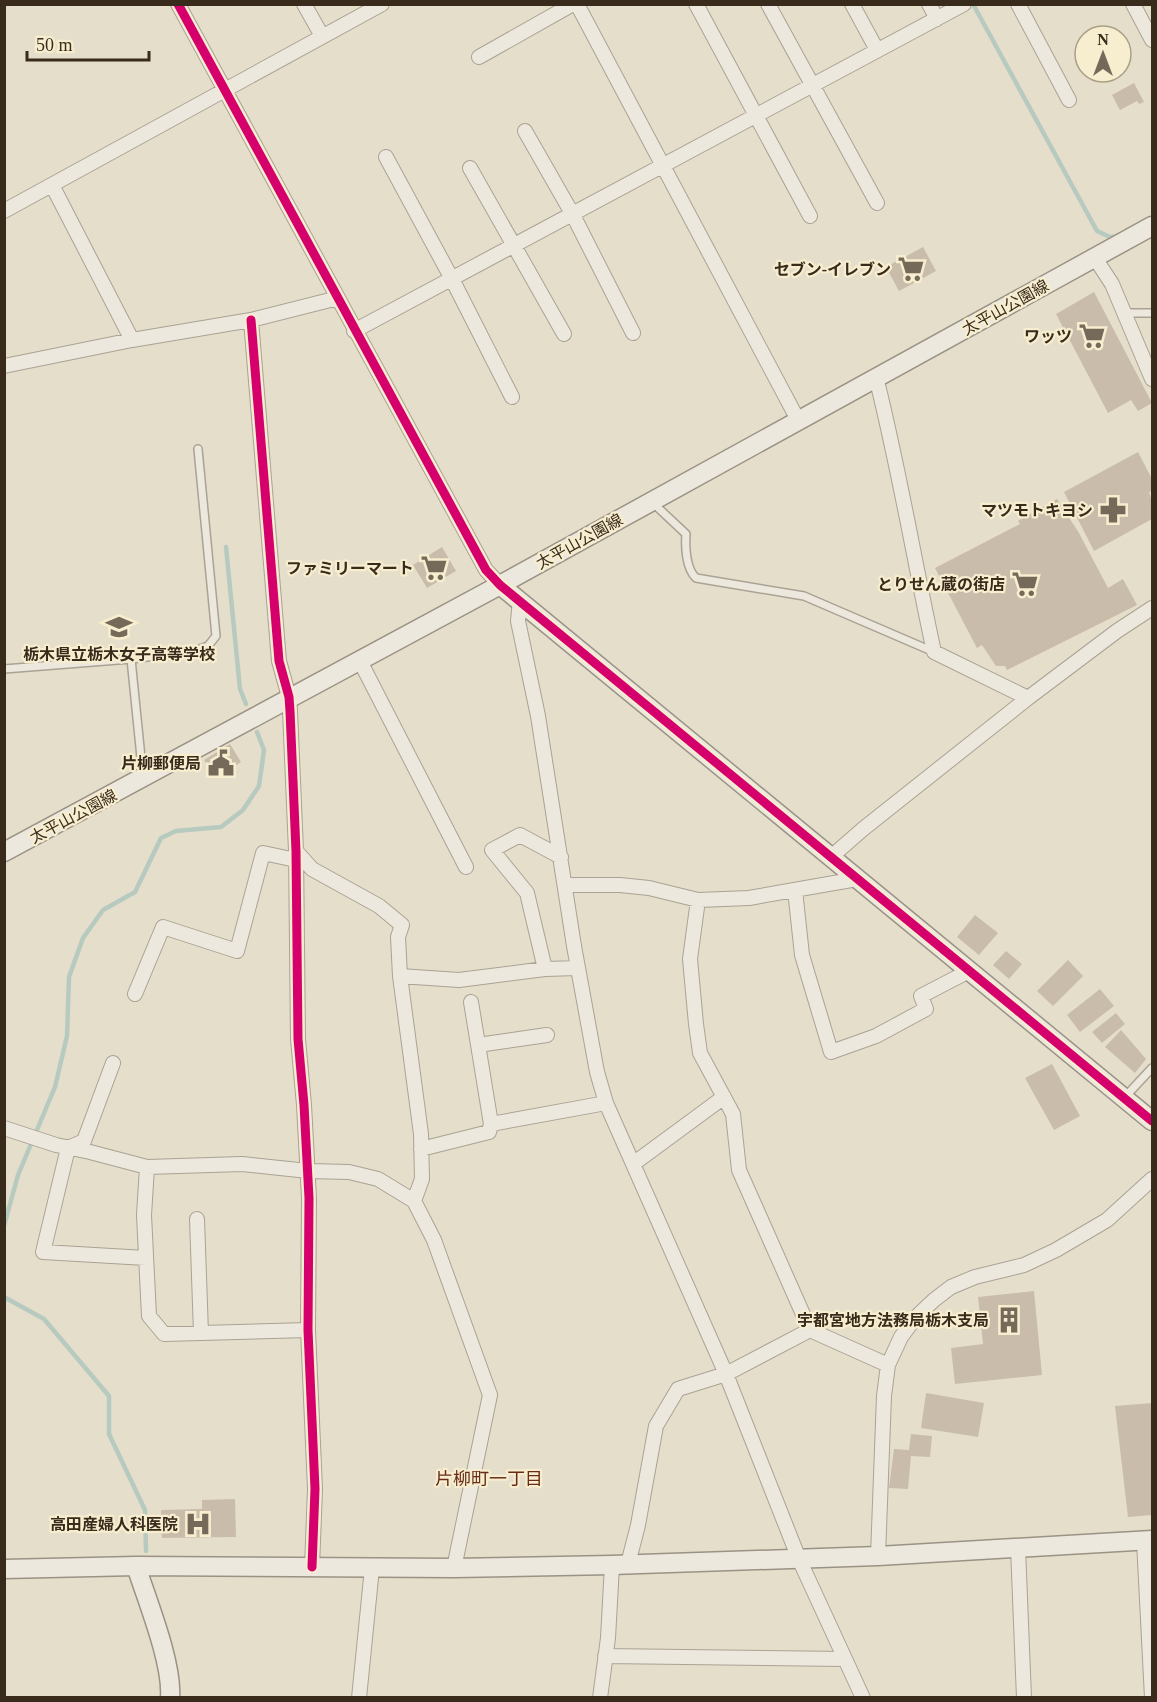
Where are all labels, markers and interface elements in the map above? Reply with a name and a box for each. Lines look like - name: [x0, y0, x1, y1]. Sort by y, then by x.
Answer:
- scale bar: [27, 24, 148, 62]
- north arrow: [1073, 24, 1133, 84]
- text: N: [1097, 31, 1109, 48]
- text: 50 m: [36, 35, 73, 55]
- supermarket icon: セブン-イレブン: [896, 254, 926, 284]
- place label: セブン-イレブン: [774, 261, 891, 278]
- street label: 太平山公園線: [959, 277, 1051, 338]
- supermarket icon: ワッツ: [1077, 321, 1107, 351]
- place label: ワッツ: [1024, 328, 1072, 345]
- pharmacy icon: マツモトキヨシ: [1098, 495, 1128, 525]
- place label: マツモトキヨシ: [981, 502, 1093, 519]
- street label: 太平山公園線: [533, 511, 625, 572]
- supermarket icon: ファミリーマート: [419, 553, 449, 583]
- place label: ファミリーマート: [286, 560, 414, 577]
- supermarket icon: とりせん蔵の街店: [1010, 569, 1040, 599]
- place label: とりせん蔵の街店: [877, 576, 1005, 593]
- school or university icon: 栃木県立栃木女子高等学校: [104, 612, 134, 642]
- place label: 栃木県立栃木女子高等学校: [23, 646, 215, 663]
- public building icon: 片柳郵便局: [206, 748, 236, 778]
- place label: 片柳郵便局: [121, 755, 201, 772]
- street label: 太平山公園線: [27, 786, 120, 846]
- building icon: 宇都宮地方法務局栃木支局: [994, 1305, 1024, 1335]
- place label: 宇都宮地方法務局栃木支局: [797, 1312, 989, 1329]
- district label: 片柳町一丁目: [435, 1469, 543, 1489]
- hospital icon: 高田産婦人科医院: [183, 1509, 213, 1539]
- place label: 高田産婦人科医院: [50, 1516, 178, 1533]

